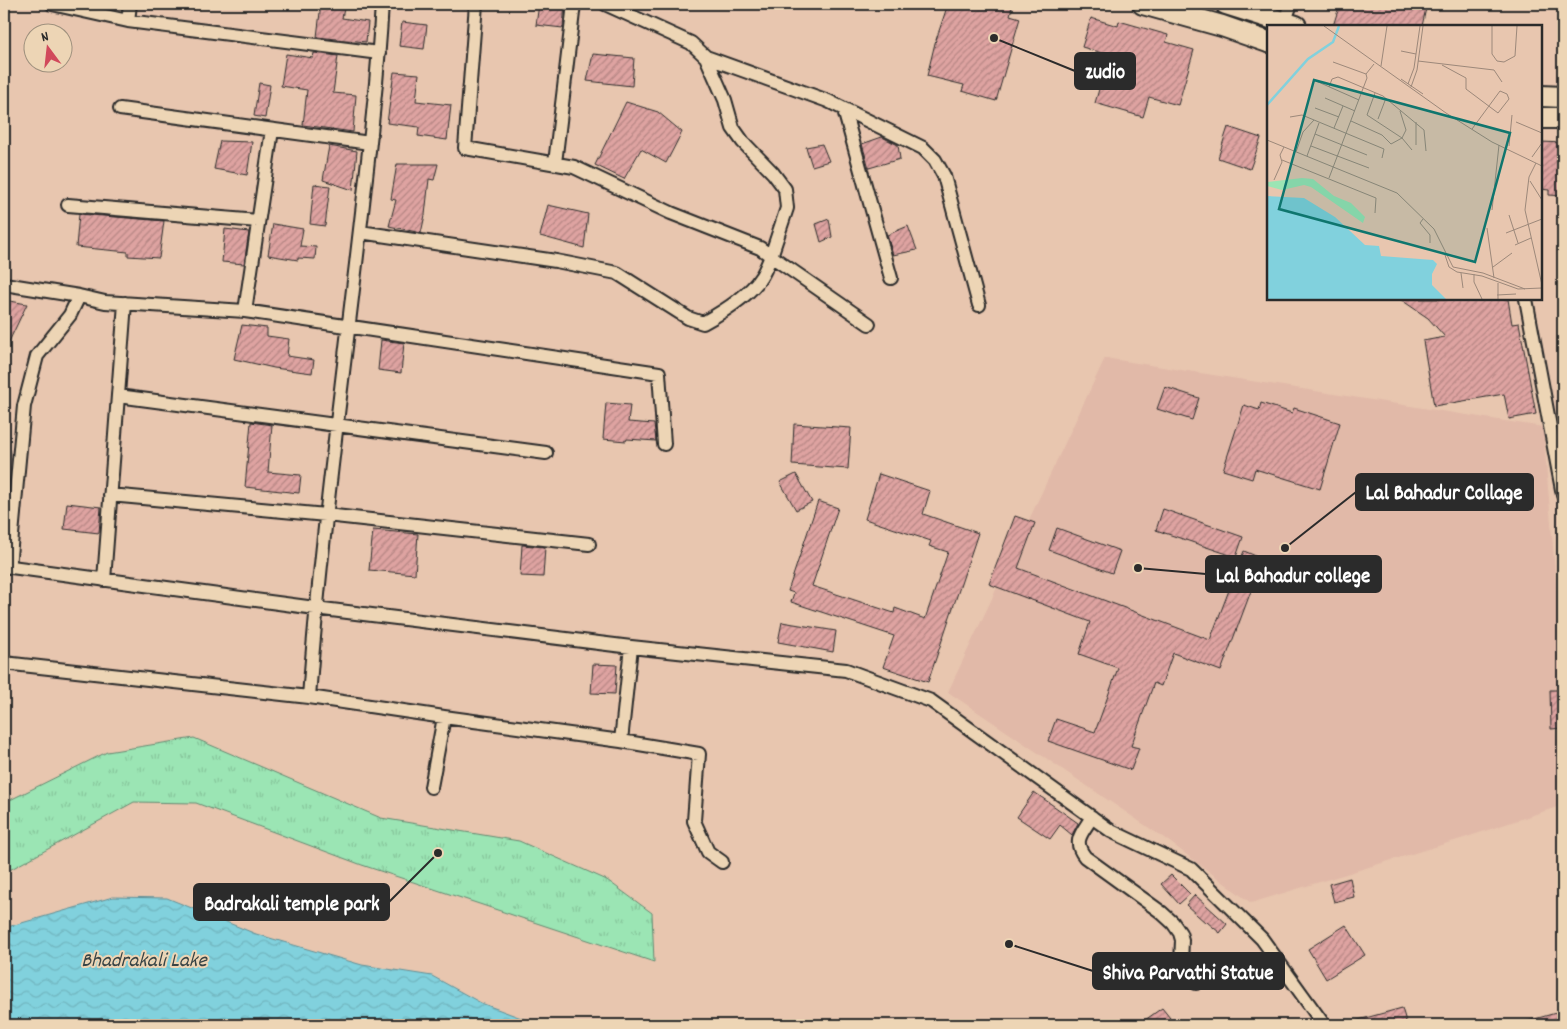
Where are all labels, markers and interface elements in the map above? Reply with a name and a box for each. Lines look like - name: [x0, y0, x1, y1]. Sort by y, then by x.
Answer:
- north arrow: [22, 22, 72, 72]
- inset map: [1267, 25, 1542, 300]
- text: N: [39, 27, 51, 48]
- callout: zudio: [1075, 53, 1135, 89]
- text: zudio: [1085, 59, 1125, 89]
- callout: Lal Bahadur Collage: [1356, 474, 1533, 510]
- text: Lal Bahadur Collage: [1365, 480, 1523, 510]
- callout: Lal Bahadur college: [1206, 556, 1381, 592]
- text: Lal Bahadur college: [1216, 563, 1370, 593]
- callout: Badrakali temple park: [194, 884, 389, 920]
- text: Badrakali temple park: [204, 891, 380, 921]
- water label: Bhadrakali Lake: [81, 947, 208, 977]
- callout: Shiva Parvathi Statue: [1093, 953, 1284, 989]
- text: Shiva Parvathi Statue: [1103, 960, 1273, 990]

